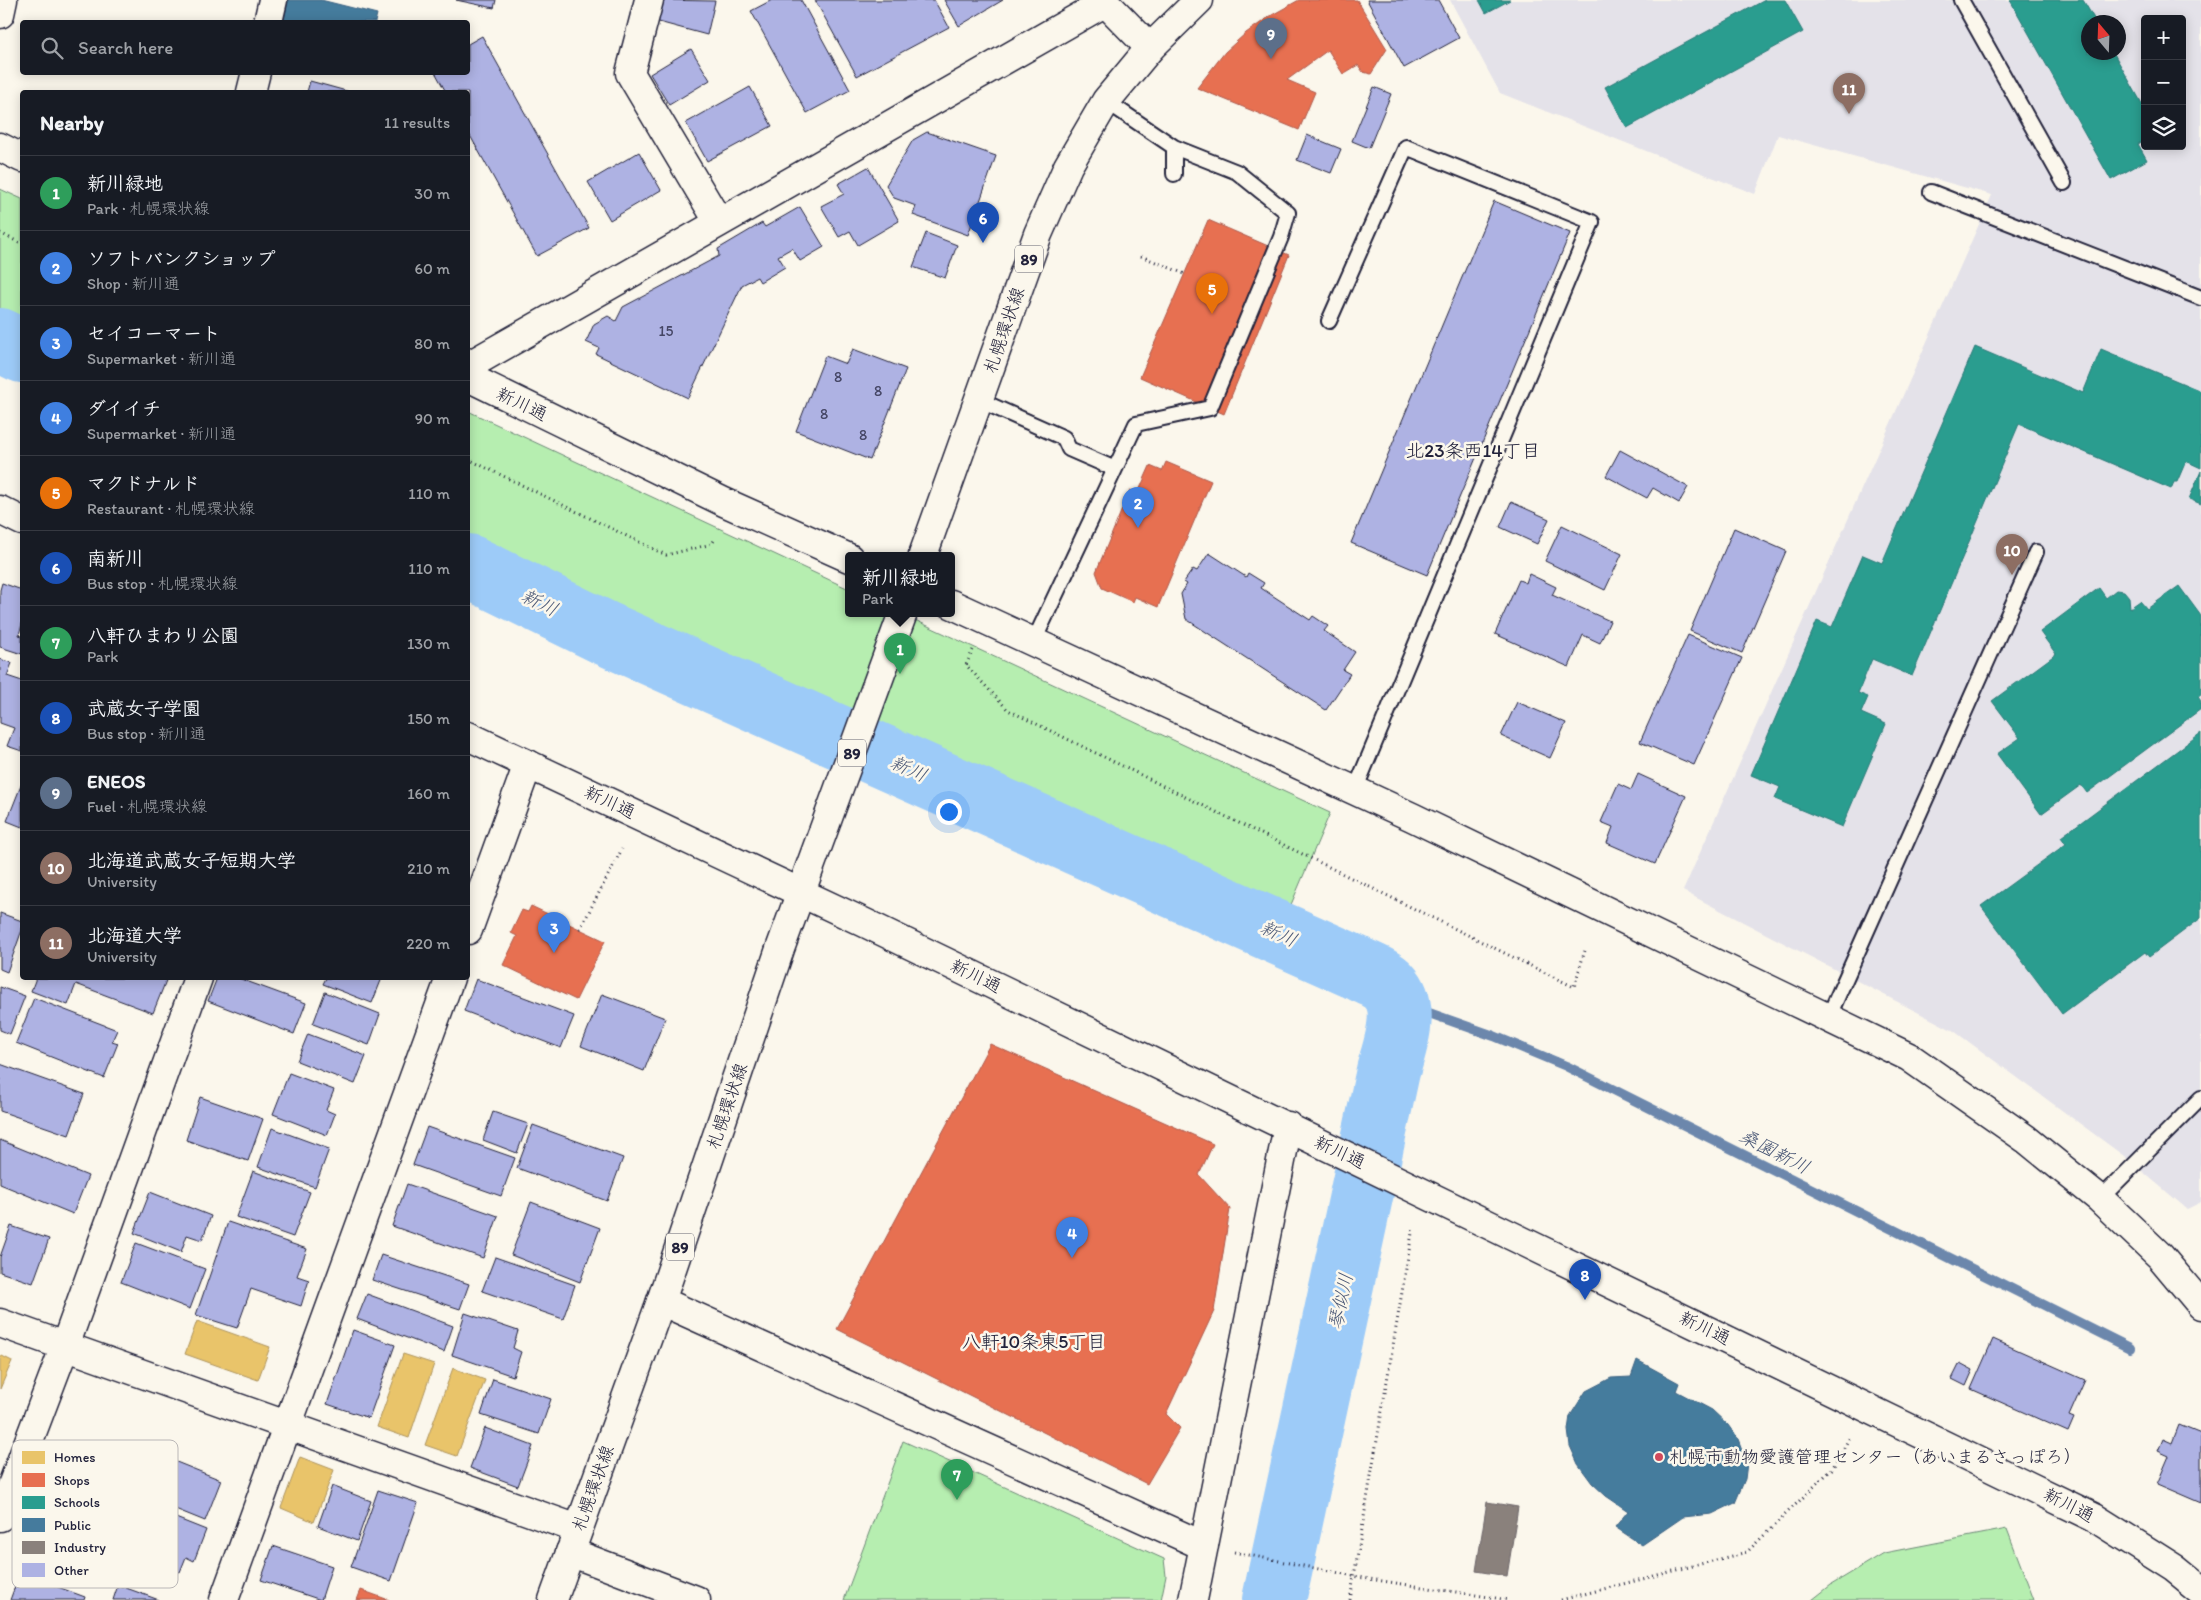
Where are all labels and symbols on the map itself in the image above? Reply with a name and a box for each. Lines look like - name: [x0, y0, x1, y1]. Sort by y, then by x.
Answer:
- north arrow: [2081, 15, 2126, 60]
- pin: 9: [1255, 18, 1287, 59]
- pin: 11: [1833, 73, 1865, 114]
- pin: 6: [967, 202, 999, 243]
- road number: 89: [1015, 245, 1043, 272]
- pin: 5: [1196, 273, 1228, 314]
- street label: 札幌環状線: [979, 284, 1029, 376]
- house number: 15: [659, 322, 674, 340]
- house number: 8: [834, 368, 842, 386]
- street label: 新川通: [493, 382, 551, 426]
- house number: 8: [874, 382, 882, 400]
- house number: 8: [820, 405, 828, 423]
- house number: 8: [859, 426, 867, 444]
- district label: 北23条西14丁目: [1405, 439, 1541, 462]
- pin: 2: [1122, 487, 1154, 528]
- pin: 10: [1996, 534, 2028, 575]
- water label: 新川: [518, 584, 562, 621]
- pin: 1: [884, 633, 916, 674]
- road number: 89: [838, 740, 866, 766]
- water label: 新川: [887, 750, 931, 787]
- street label: 新川通: [581, 781, 639, 823]
- your location: [936, 799, 962, 825]
- pin: 3: [538, 912, 570, 953]
- water label: 新川: [1257, 915, 1301, 952]
- street label: 新川通: [947, 954, 1005, 998]
- street label: 札幌環状線: [702, 1060, 752, 1152]
- water label: 桑園新川: [1736, 1124, 1814, 1179]
- street label: 新川通: [1311, 1131, 1369, 1173]
- pin: 4: [1056, 1217, 1088, 1258]
- road number: 89: [666, 1234, 694, 1260]
- pin: 8: [1569, 1259, 1601, 1300]
- water label: 琴似川: [1323, 1271, 1358, 1331]
- street label: 新川通: [1676, 1306, 1734, 1350]
- district label: 八軒10条東5丁目: [962, 1330, 1106, 1353]
- legend: [12, 1440, 178, 1588]
- street label: 札幌環状線: [567, 1442, 619, 1534]
- place label: 札幌市動物愛護管理センター（あいまるさっぽろ）: [1669, 1446, 2082, 1468]
- text: Homes: [54, 1449, 96, 1466]
- marker: 札幌市動物愛護管理センター（あいまるさっぽろ）: [1653, 1451, 1665, 1463]
- pin: 7: [941, 1459, 973, 1500]
- text: Shops: [54, 1472, 90, 1489]
- street label: 新川通: [2040, 1483, 2098, 1527]
- text: Schools: [54, 1494, 100, 1511]
- text: Public: [54, 1517, 92, 1534]
- text: Industry: [54, 1539, 106, 1556]
- text: Other: [54, 1562, 89, 1579]

